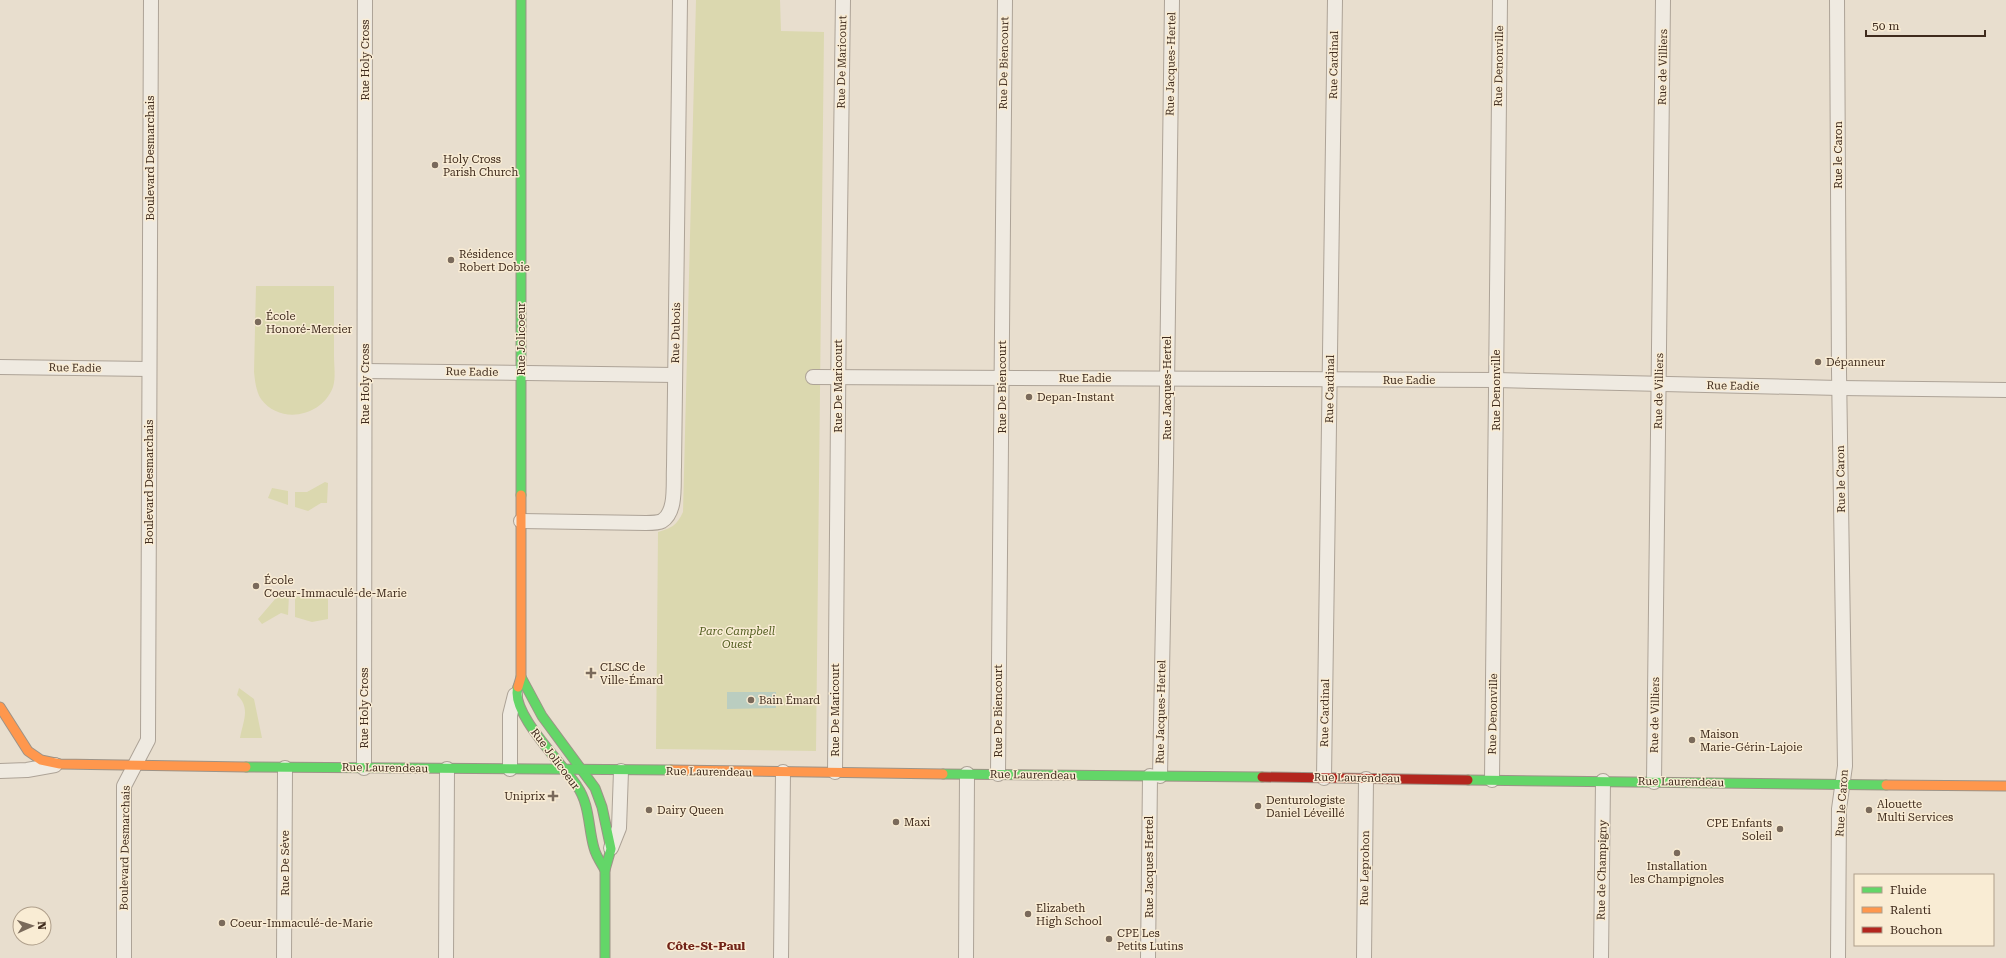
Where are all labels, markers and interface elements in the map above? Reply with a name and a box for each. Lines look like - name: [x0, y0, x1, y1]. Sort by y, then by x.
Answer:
- street label: Rue Jacques-Hertel: [1164, 11, 1178, 116]
- scale bar: [1866, 12, 1985, 38]
- street label: Rue De Maricourt: [835, 15, 849, 109]
- street label: Rue De Biencourt: [997, 16, 1011, 110]
- street label: Rue Holy Cross: [359, 19, 372, 101]
- text: 50 m: [1872, 19, 1899, 33]
- street label: Rue Denonville: [1492, 25, 1506, 107]
- street label: Rue de Villiers: [1656, 29, 1670, 105]
- street label: Rue Cardinal: [1327, 30, 1341, 99]
- street label: Boulevard Desmarchais: [144, 96, 157, 220]
- street label: Rue le Caron: [1832, 121, 1845, 189]
- place label: Holy Cross Parish Church: [443, 153, 518, 179]
- marker: Holy Cross Parish Church: [430, 160, 440, 170]
- place label: Résidence Robert Dobie: [459, 248, 530, 274]
- marker: Résidence Robert Dobie: [446, 255, 456, 265]
- street label: Rue Jolicoeur: [515, 302, 528, 376]
- street label: Rue Dubois: [669, 302, 683, 364]
- place label: École Honoré-Mercier: [266, 309, 352, 336]
- marker: École Honoré-Mercier: [253, 317, 263, 327]
- street label: Rue Jacques-Hertel: [1161, 335, 1174, 440]
- street label: Rue De Maricourt: [832, 339, 845, 433]
- street label: Rue De Biencourt: [996, 340, 1009, 434]
- street label: Rue Holy Cross: [359, 343, 372, 425]
- street label: Rue Denonville: [1490, 349, 1503, 431]
- street label: Rue de Villiers: [1652, 353, 1666, 429]
- street label: Rue Cardinal: [1323, 354, 1337, 423]
- place label: Dépanneur: [1826, 356, 1886, 369]
- marker: Dépanneur: [1813, 357, 1823, 367]
- street label: Rue Eadie: [49, 361, 101, 375]
- street label: Rue Eadie: [446, 365, 498, 379]
- street label: Rue Eadie: [1059, 372, 1111, 385]
- street label: Rue Eadie: [1383, 374, 1435, 387]
- street label: Rue Eadie: [1707, 379, 1759, 393]
- place label: Depan-Instant: [1037, 391, 1114, 404]
- marker: Depan-Instant: [1024, 392, 1034, 402]
- street label: Boulevard Desmarchais: [143, 420, 156, 544]
- street label: Rue le Caron: [1834, 445, 1848, 513]
- place label: École Coeur-Immaculé-de-Marie: [264, 573, 407, 600]
- marker: École Coeur-Immaculé-de-Marie: [251, 581, 261, 591]
- park label: Parc Campbell Ouest: [698, 625, 775, 651]
- street label: Rue Jacques-Hertel: [1154, 659, 1168, 764]
- place label: CLSC de Ville-Émard: [600, 661, 663, 687]
- street label: Rue De Maricourt: [829, 663, 842, 757]
- street label: Rue De Biencourt: [992, 664, 1005, 758]
- street label: Rue Holy Cross: [358, 667, 371, 749]
- marker: CLSC de Ville-Émard: [585, 667, 597, 679]
- street label: Rue Denonville: [1486, 673, 1500, 755]
- street label: Rue de Villiers: [1648, 677, 1662, 753]
- street label: Rue Cardinal: [1318, 678, 1332, 747]
- place label: Bain Émard: [759, 693, 820, 707]
- marker: Bain Émard: [746, 695, 756, 705]
- street label: Rue Jolicoeur: [528, 726, 582, 793]
- place label: Maison Marie-Gérin-Lajoie: [1700, 728, 1803, 754]
- marker: Maison Marie-Gérin-Lajoie: [1687, 735, 1697, 745]
- street label: Rue Laurendeau: [342, 761, 428, 775]
- street label: Rue Laurendeau: [666, 765, 752, 779]
- street label: Rue Laurendeau: [990, 768, 1076, 782]
- street label: Rue le Caron: [1833, 769, 1851, 837]
- street label: Rue Laurendeau: [1314, 771, 1400, 785]
- street label: Rue Laurendeau: [1638, 775, 1724, 789]
- street label: Boulevard Desmarchais: [117, 785, 133, 911]
- place label: Uniprix: [504, 790, 546, 803]
- marker: Uniprix: [548, 791, 558, 801]
- place label: Denturologiste Daniel Léveillé: [1266, 794, 1345, 820]
- place label: Alouette Multi Services: [1877, 798, 1953, 824]
- marker: Denturologiste Daniel Léveillé: [1253, 801, 1263, 811]
- place label: Dairy Queen: [657, 804, 724, 817]
- marker: Dairy Queen: [644, 805, 654, 815]
- marker: Alouette Multi Services: [1864, 805, 1874, 815]
- street label: Rue Jacques Hertel: [1143, 815, 1156, 918]
- place label: Maxi: [904, 816, 931, 829]
- marker: Maxi: [891, 817, 901, 827]
- place label: CPE Enfants Soleil: [1707, 817, 1773, 843]
- street label: Rue de Champigny: [1595, 819, 1609, 920]
- marker: CPE Enfants Soleil: [1775, 824, 1785, 834]
- street label: Rue De Sève: [279, 830, 292, 896]
- street label: Rue Leprohon: [1358, 830, 1372, 906]
- marker: Installation les Champignoles: [1672, 848, 1682, 858]
- place label: Installation les Champignoles: [1630, 860, 1724, 886]
- legend: [1854, 874, 1994, 946]
- text: Fluide: [1890, 883, 1927, 897]
- place label: Elizabeth High School: [1036, 902, 1103, 928]
- text: Ralenti: [1890, 903, 1931, 917]
- north arrow: [12, 906, 52, 946]
- marker: Elizabeth High School: [1023, 909, 1033, 919]
- place label: Coeur-Immaculé-de-Marie: [230, 917, 373, 930]
- marker: Coeur-Immaculé-de-Marie: [217, 918, 227, 928]
- text: N: [35, 921, 48, 931]
- text: Bouchon: [1890, 923, 1943, 937]
- place label: CPE Les Petits Lutins: [1117, 927, 1183, 953]
- marker: CPE Les Petits Lutins: [1104, 934, 1114, 944]
- district label: Côte-St-Paul: [667, 939, 745, 953]

